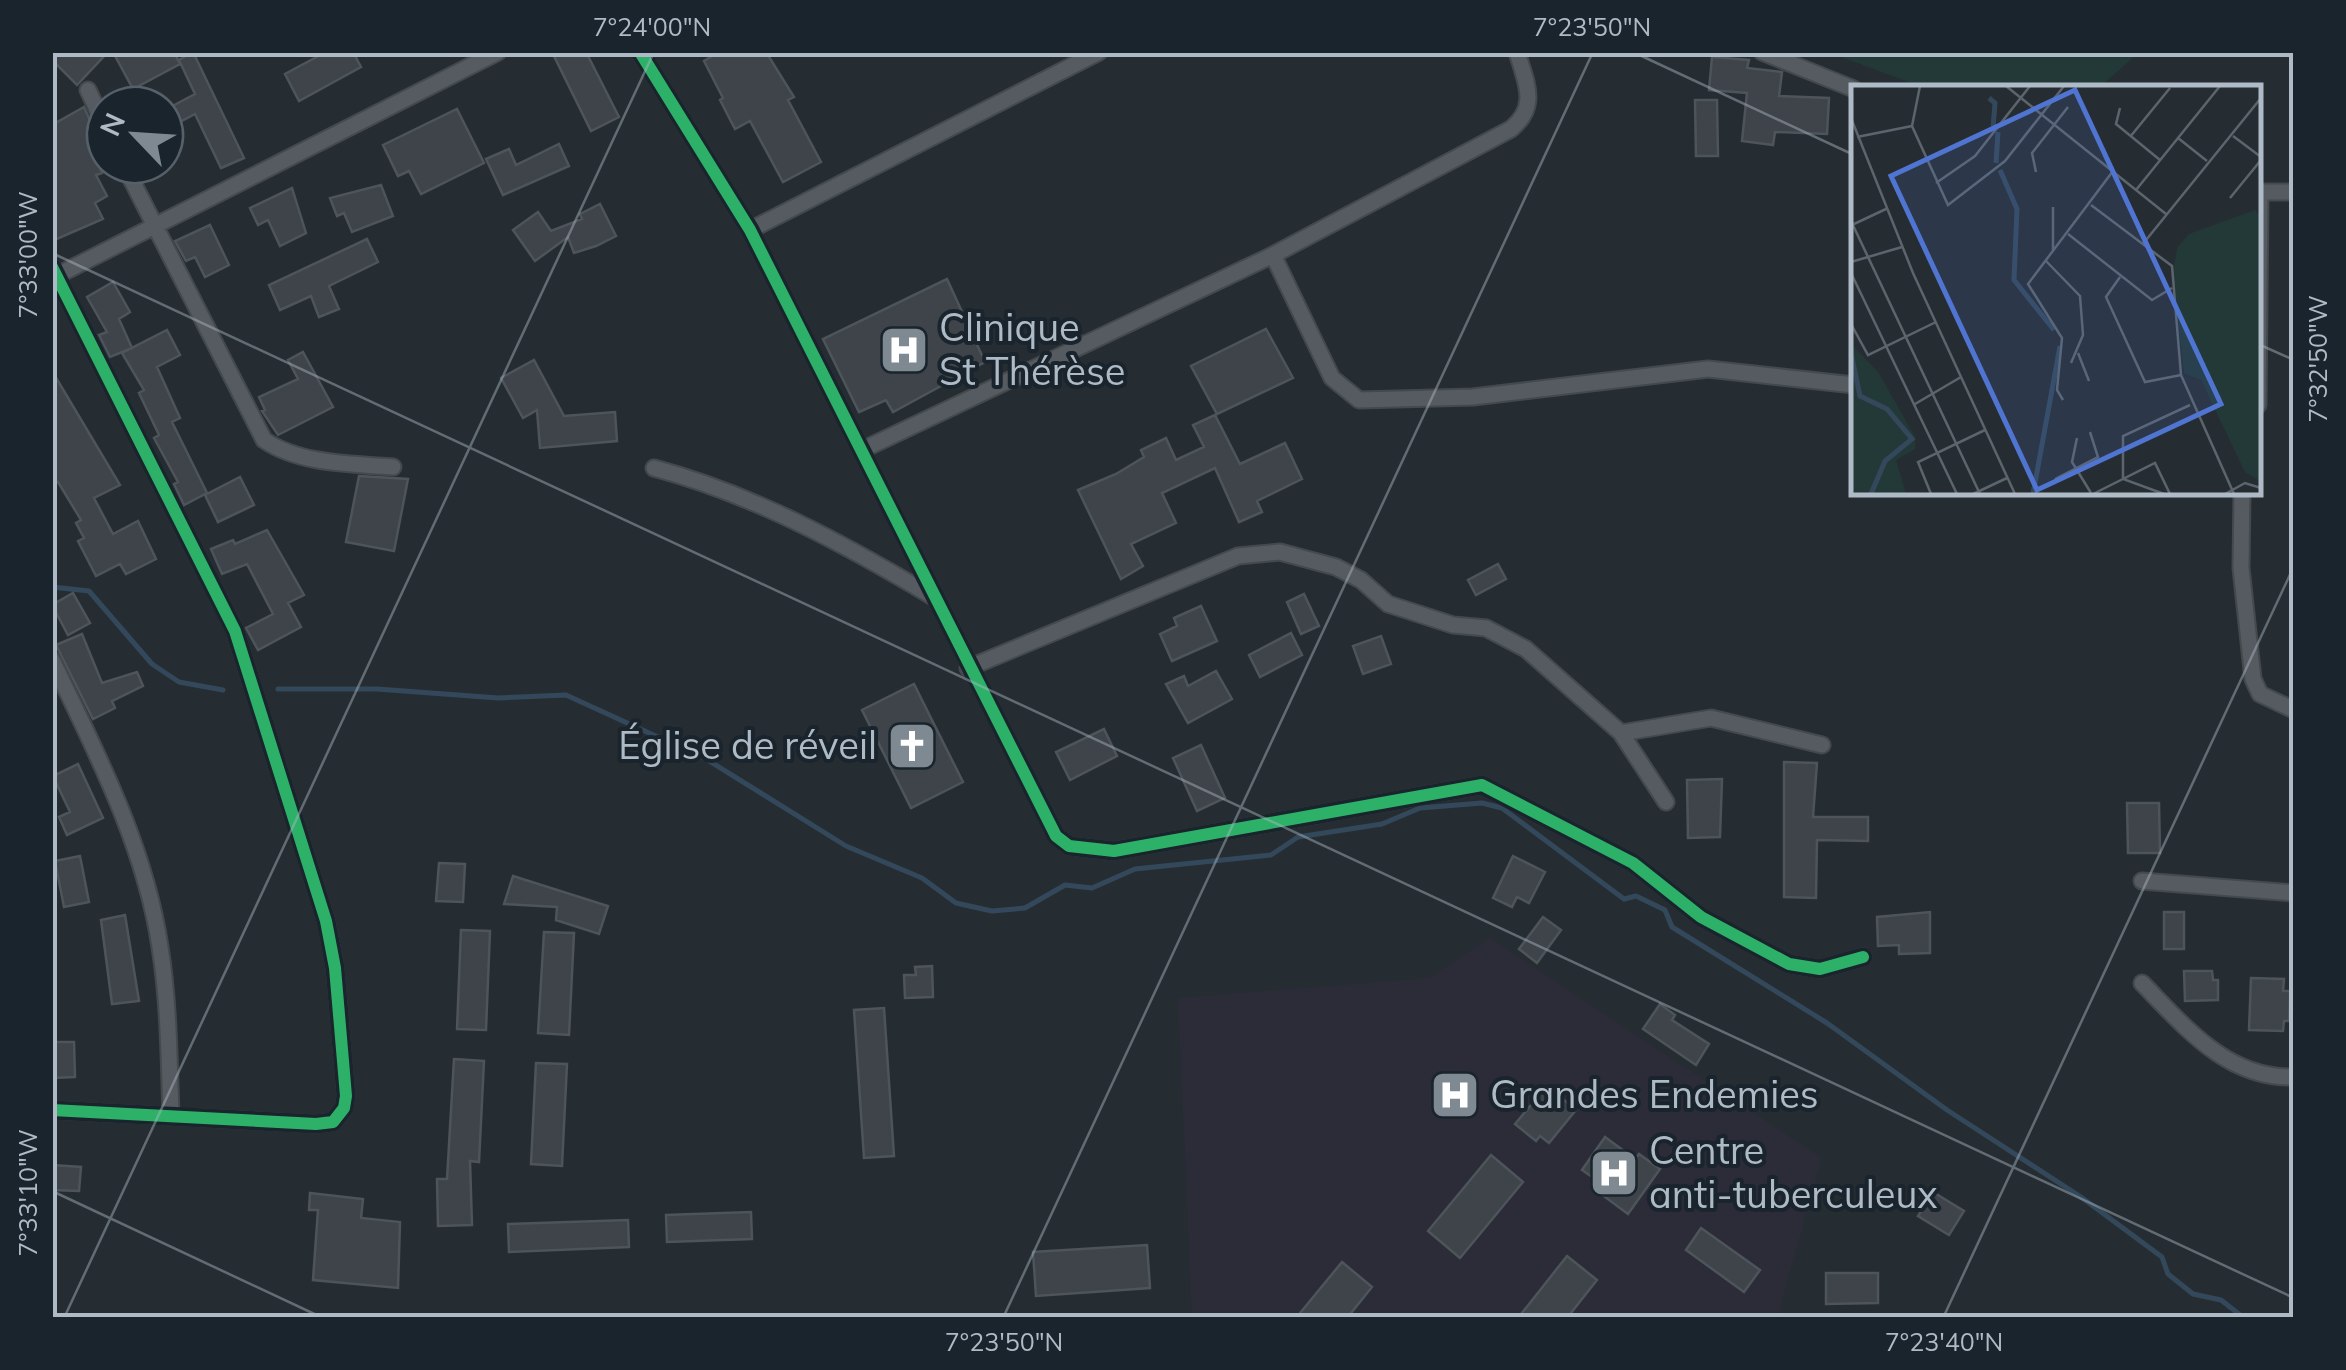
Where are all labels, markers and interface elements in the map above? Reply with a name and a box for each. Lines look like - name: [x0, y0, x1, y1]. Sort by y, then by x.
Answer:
- text: 7°24'00"N: [593, 11, 711, 42]
- text: 7°23'50"N: [1533, 11, 1651, 42]
- north arrow: [85, 85, 185, 185]
- inset map: [1851, 85, 2261, 495]
- text: N: [92, 107, 132, 141]
- text: 7°33'00"W: [12, 191, 43, 319]
- text: 7°32'50"W: [2302, 295, 2333, 423]
- place label: Clinique St Thérèse: [939, 303, 1125, 395]
- hospital icon: Clinique St Thérèse: [878, 324, 930, 376]
- church icon: Église de réveil: [886, 720, 938, 772]
- place label: Église de réveil: [618, 721, 877, 769]
- hospital icon: Grandes Endemies: [1429, 1069, 1481, 1121]
- place label: Grandes Endemies: [1490, 1070, 1819, 1118]
- place label: Centre anti-tuberculeux: [1649, 1126, 1938, 1218]
- text: 7°33'10"W: [12, 1129, 43, 1257]
- hospital icon: Centre anti-tuberculeux: [1588, 1147, 1640, 1199]
- text: 7°23'50"N: [945, 1326, 1063, 1357]
- text: 7°23'40"N: [1885, 1326, 2003, 1357]

